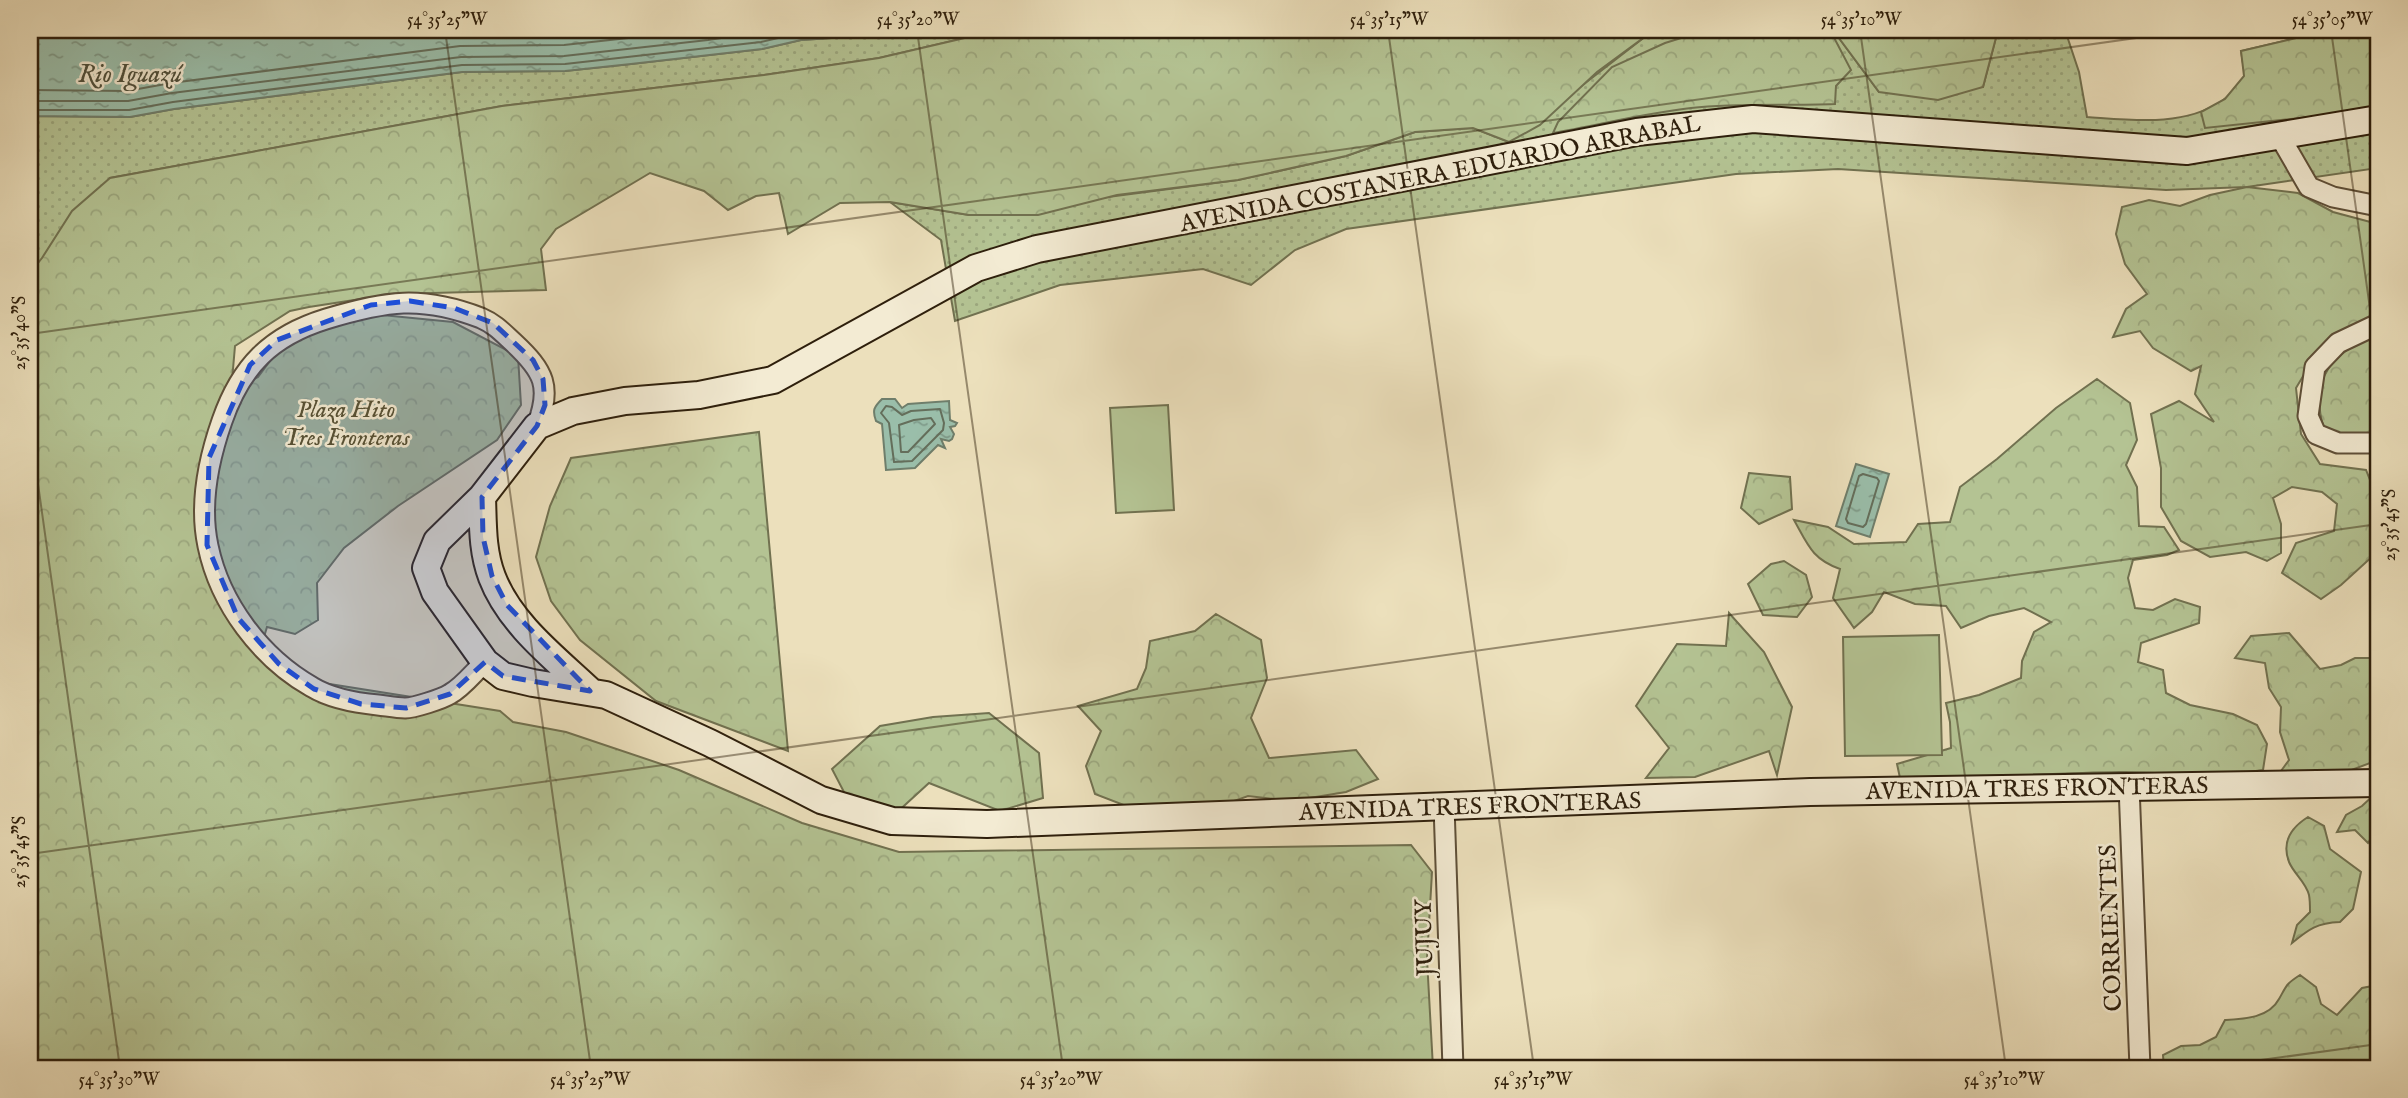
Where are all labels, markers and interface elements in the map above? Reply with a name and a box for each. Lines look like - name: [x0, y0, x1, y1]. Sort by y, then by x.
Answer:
- text: 54°35'25"W: [407, 9, 488, 32]
- text: 54°35'20"W: [877, 9, 960, 32]
- text: 54°35'15"W: [1350, 9, 1429, 32]
- text: 54°35'10"W: [1821, 9, 1902, 32]
- text: 54°35'05"W: [2292, 9, 2373, 32]
- water label: Rio Iguazú: [78, 58, 184, 92]
- street label: AVENIDA COSTANERA EDUARDO ARRABAL: [1176, 109, 1704, 240]
- text: 25°35'40"S: [9, 296, 32, 370]
- park label: Plaza Hito Tres Fronteras: [282, 395, 411, 454]
- text: 25°35'45"S: [2379, 489, 2402, 561]
- street label: AVENIDA TRES FRONTERAS: [1864, 771, 2209, 808]
- street label: AVENIDA TRES FRONTERAS: [1297, 786, 1642, 829]
- text: 25°35'45"S: [9, 816, 32, 888]
- street label: CORRIENTES: [2093, 844, 2130, 1012]
- street label: JUJUY: [1409, 897, 1442, 980]
- text: 54°35'30"W: [79, 1069, 160, 1092]
- text: 54°35'25"W: [550, 1069, 631, 1092]
- text: 54°35'20"W: [1020, 1069, 1103, 1092]
- text: 54°35'15"W: [1494, 1069, 1573, 1092]
- text: 54°35'10"W: [1964, 1069, 2045, 1092]

